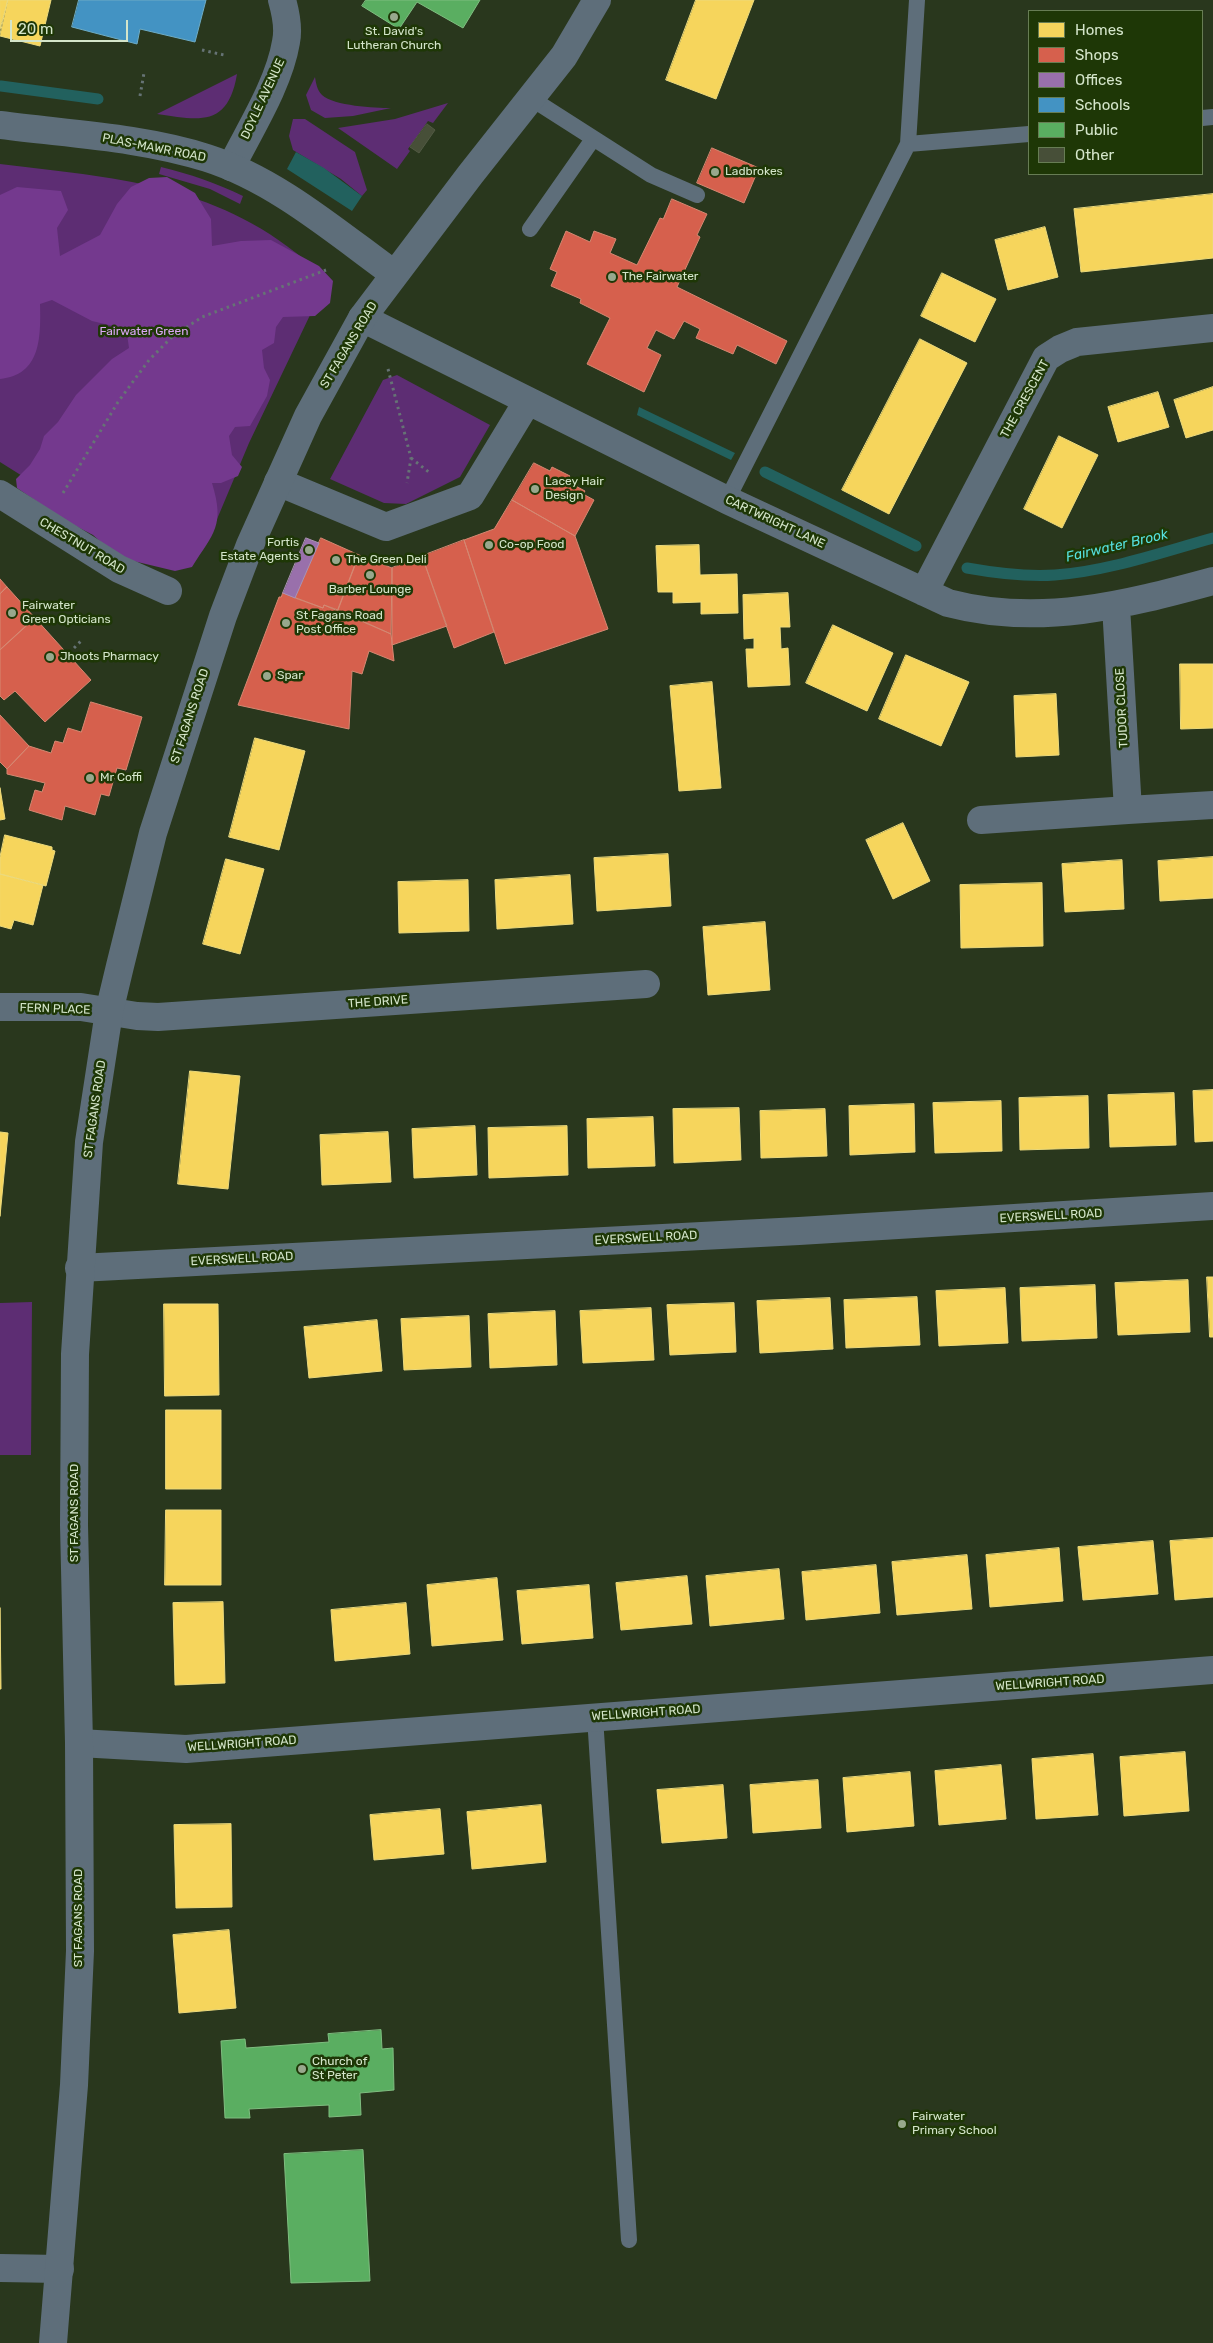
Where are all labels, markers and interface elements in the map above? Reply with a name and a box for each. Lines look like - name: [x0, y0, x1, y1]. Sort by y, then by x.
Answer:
- scale bar: [12, 10, 130, 42]
- legend: [1028, 10, 1203, 175]
- marker: St. David's Lutheran Church: [388, 11, 400, 23]
- text: 20 m: [18, 20, 53, 38]
- text: Homes: [1075, 21, 1124, 39]
- place label: St. David's Lutheran Church: [347, 25, 441, 53]
- text: Shops: [1075, 46, 1119, 64]
- street label: DOYLE AVENUE: [238, 56, 288, 142]
- text: Offices: [1075, 71, 1122, 89]
- text: Schools: [1075, 96, 1130, 114]
- text: Public: [1075, 121, 1118, 139]
- street label: PLAS-MAWR ROAD: [101, 131, 207, 165]
- text: Other: [1075, 146, 1114, 164]
- place label: Ladbrokes: [725, 165, 783, 179]
- marker: Ladbrokes: [709, 166, 721, 178]
- place label: The Fairwater: [622, 270, 698, 284]
- marker: The Fairwater: [606, 271, 618, 283]
- street label: ST FAGANS ROAD: [317, 299, 381, 391]
- park label: Fairwater Green: [99, 325, 189, 339]
- street label: THE CRESCENT: [998, 358, 1052, 440]
- place label: Lacey Hair Design: [545, 475, 604, 503]
- marker: Lacey Hair Design: [529, 483, 541, 495]
- street label: CARTWRIGHT LANE: [723, 493, 827, 551]
- street label: CHESTNUT ROAD: [37, 515, 127, 577]
- water label: Fairwater Brook: [1064, 526, 1170, 566]
- place label: Fortis Estate Agents: [220, 536, 299, 564]
- place label: Co-op Food: [499, 538, 564, 552]
- marker: Co-op Food: [483, 539, 495, 551]
- marker: Fortis Estate Agents: [303, 544, 315, 556]
- place label: The Green Deli: [346, 553, 427, 567]
- marker: The Green Deli: [330, 554, 342, 566]
- marker: Barber Lounge: [364, 569, 376, 581]
- place label: Barber Lounge: [329, 583, 411, 597]
- place label: Fairwater Green Opticians: [22, 599, 111, 627]
- marker: Fairwater Green Opticians: [6, 607, 18, 619]
- place label: St Fagans Road Post Office: [296, 609, 383, 637]
- marker: St Fagans Road Post Office: [280, 617, 292, 629]
- place label: Jhoots Pharmacy: [60, 650, 159, 664]
- marker: Jhoots Pharmacy: [44, 651, 56, 663]
- street label: ST FAGANS ROAD: [168, 667, 212, 765]
- street label: TUDOR CLOSE: [1113, 668, 1131, 748]
- place label: Spar: [277, 669, 303, 683]
- marker: Spar: [261, 670, 273, 682]
- place label: Mr Coffi: [100, 771, 142, 785]
- marker: Mr Coffi: [84, 772, 96, 784]
- street label: THE DRIVE: [347, 993, 409, 1011]
- street label: FERN PLACE: [19, 1001, 91, 1017]
- street label: ST FAGANS ROAD: [81, 1059, 109, 1159]
- street label: EVERSWELL ROAD: [999, 1206, 1103, 1226]
- street label: EVERSWELL ROAD: [594, 1228, 698, 1248]
- street label: EVERSWELL ROAD: [190, 1249, 294, 1269]
- street label: ST FAGANS ROAD: [68, 1464, 82, 1562]
- street label: WELLWRIGHT ROAD: [995, 1672, 1105, 1694]
- street label: WELLWRIGHT ROAD: [591, 1702, 701, 1724]
- street label: WELLWRIGHT ROAD: [187, 1733, 297, 1755]
- street label: ST FAGANS ROAD: [72, 1869, 86, 1967]
- place label: Church of St Peter: [312, 2055, 367, 2083]
- marker: Church of St Peter: [296, 2063, 308, 2075]
- place label: Fairwater Primary School: [912, 2110, 997, 2138]
- marker: Fairwater Primary School: [896, 2118, 908, 2130]

